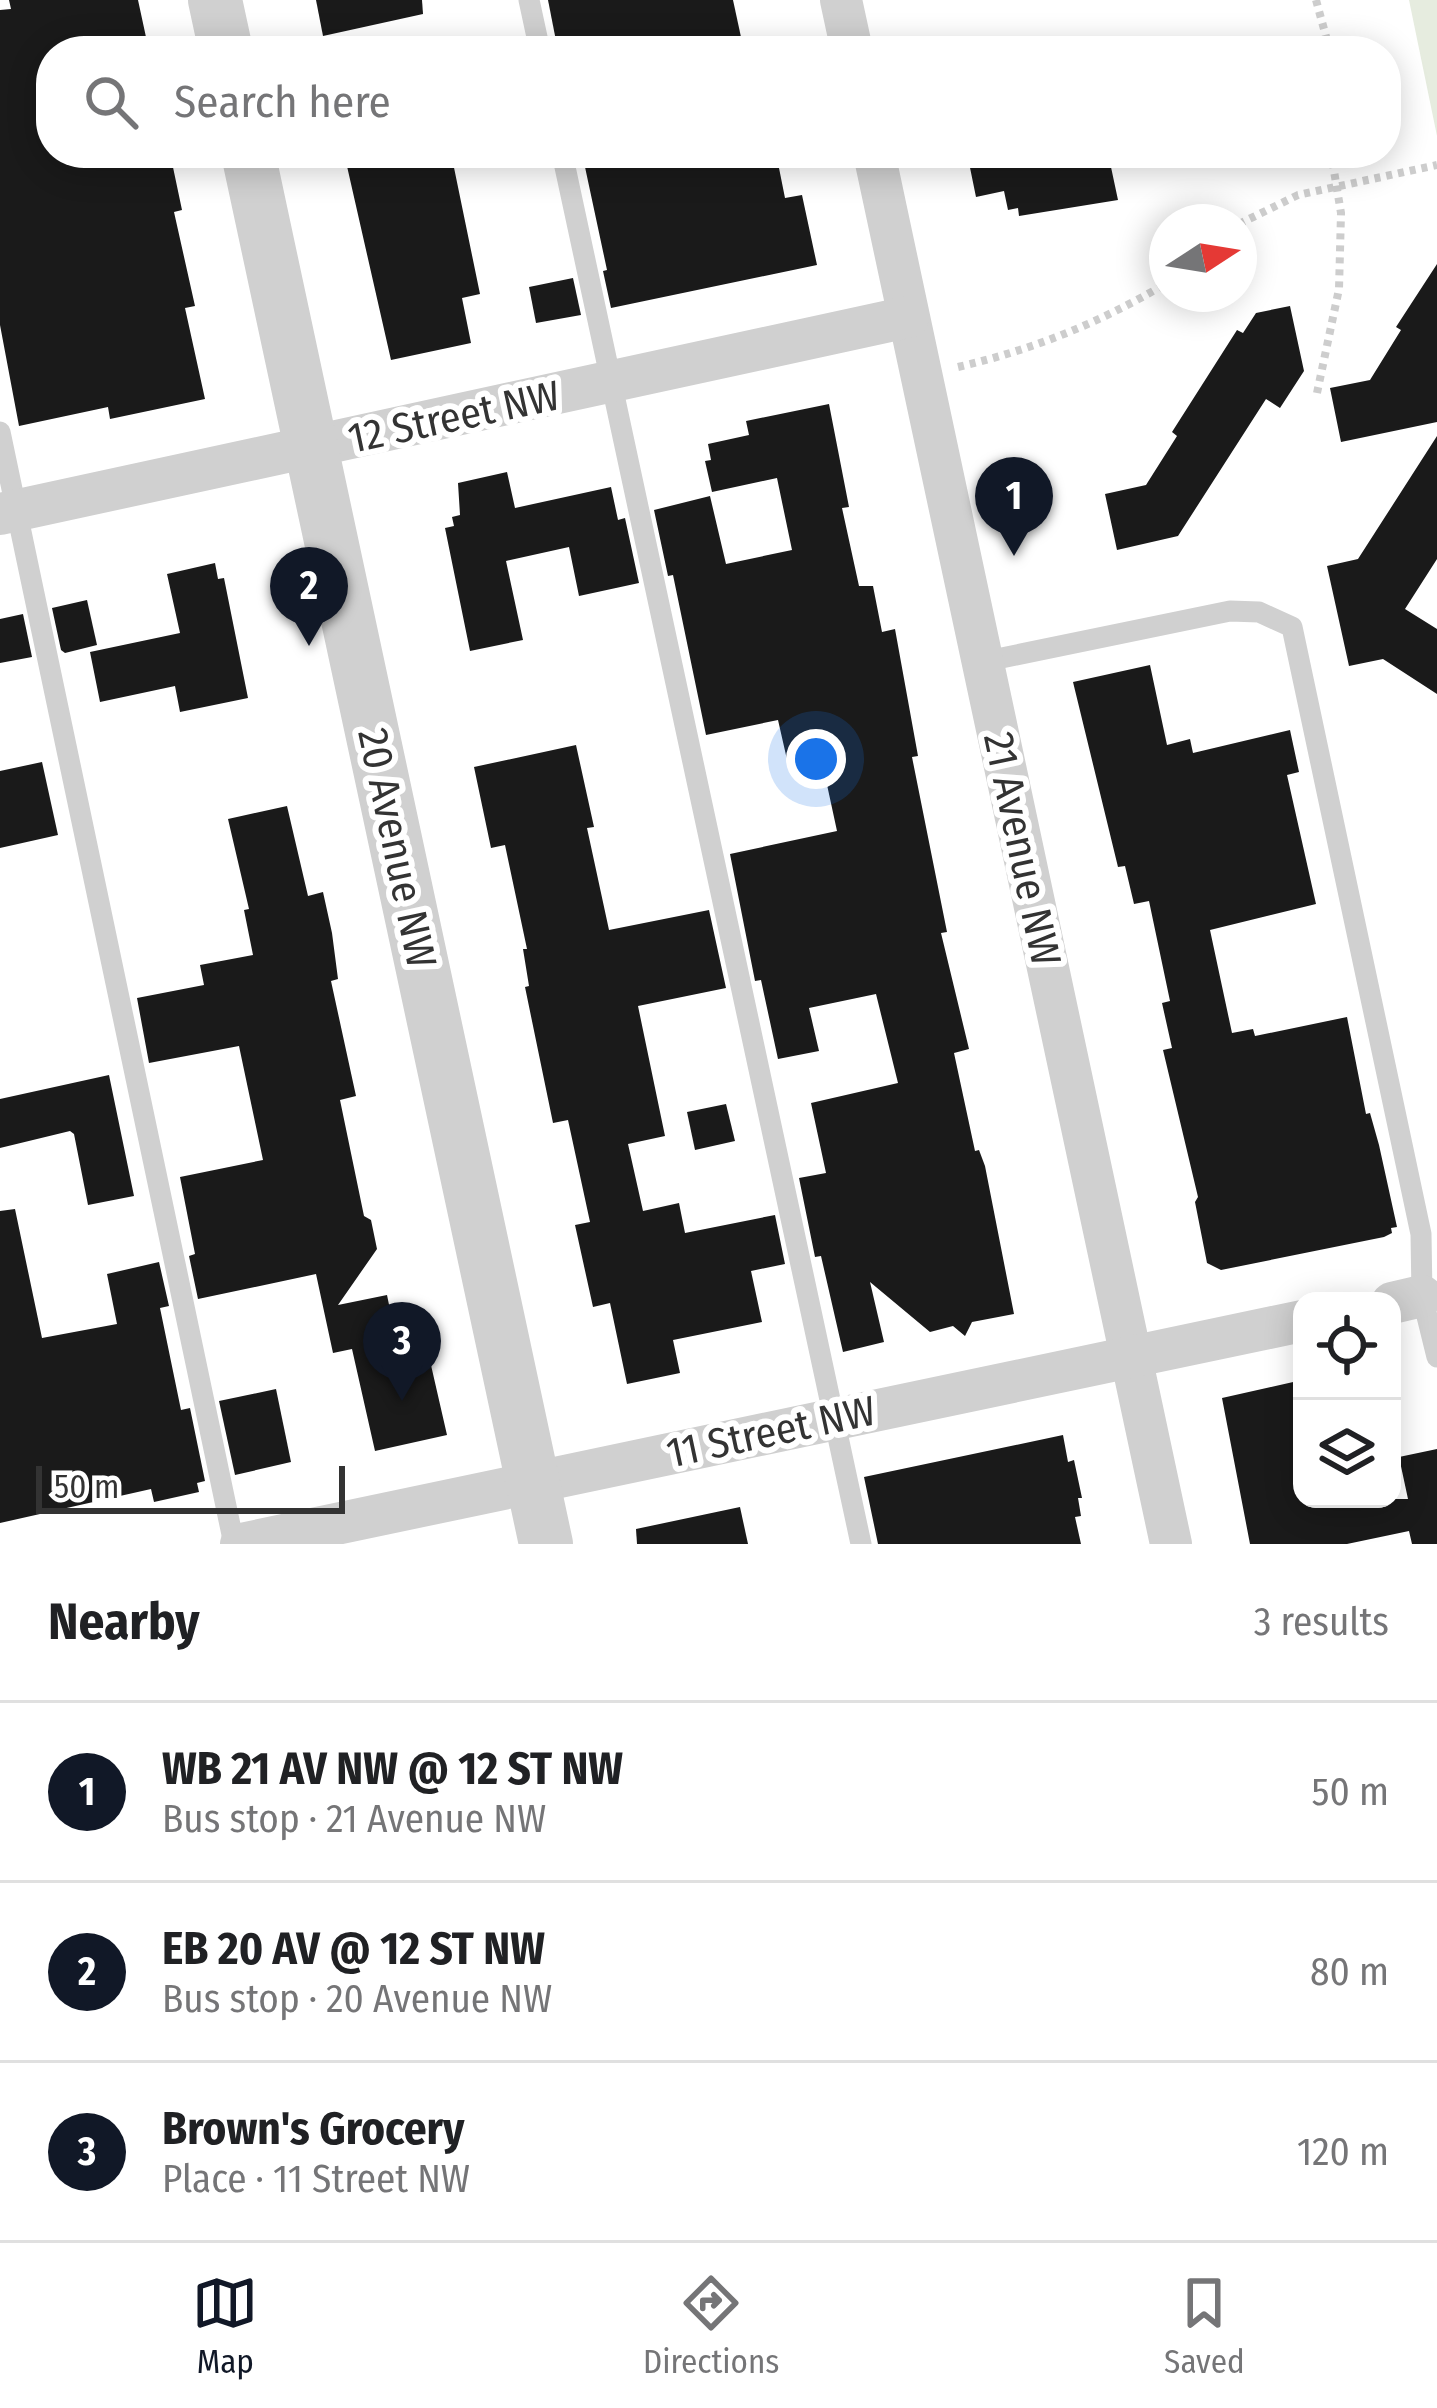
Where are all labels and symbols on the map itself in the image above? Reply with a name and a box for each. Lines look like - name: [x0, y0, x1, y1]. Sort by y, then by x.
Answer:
- north arrow: [1149, 204, 1257, 312]
- street label: 12 Street NW: [344, 370, 564, 464]
- pin: 1: [975, 457, 1053, 556]
- pin: 2: [270, 547, 348, 646]
- street label: 20 Avenue NW: [347, 724, 447, 972]
- street label: 21 Avenue NW: [973, 728, 1071, 970]
- your location: [786, 729, 846, 789]
- pin: 3: [363, 1302, 441, 1401]
- street label: 11 Street NW: [662, 1385, 880, 1479]
- scale bar: [36, 1460, 345, 1513]

